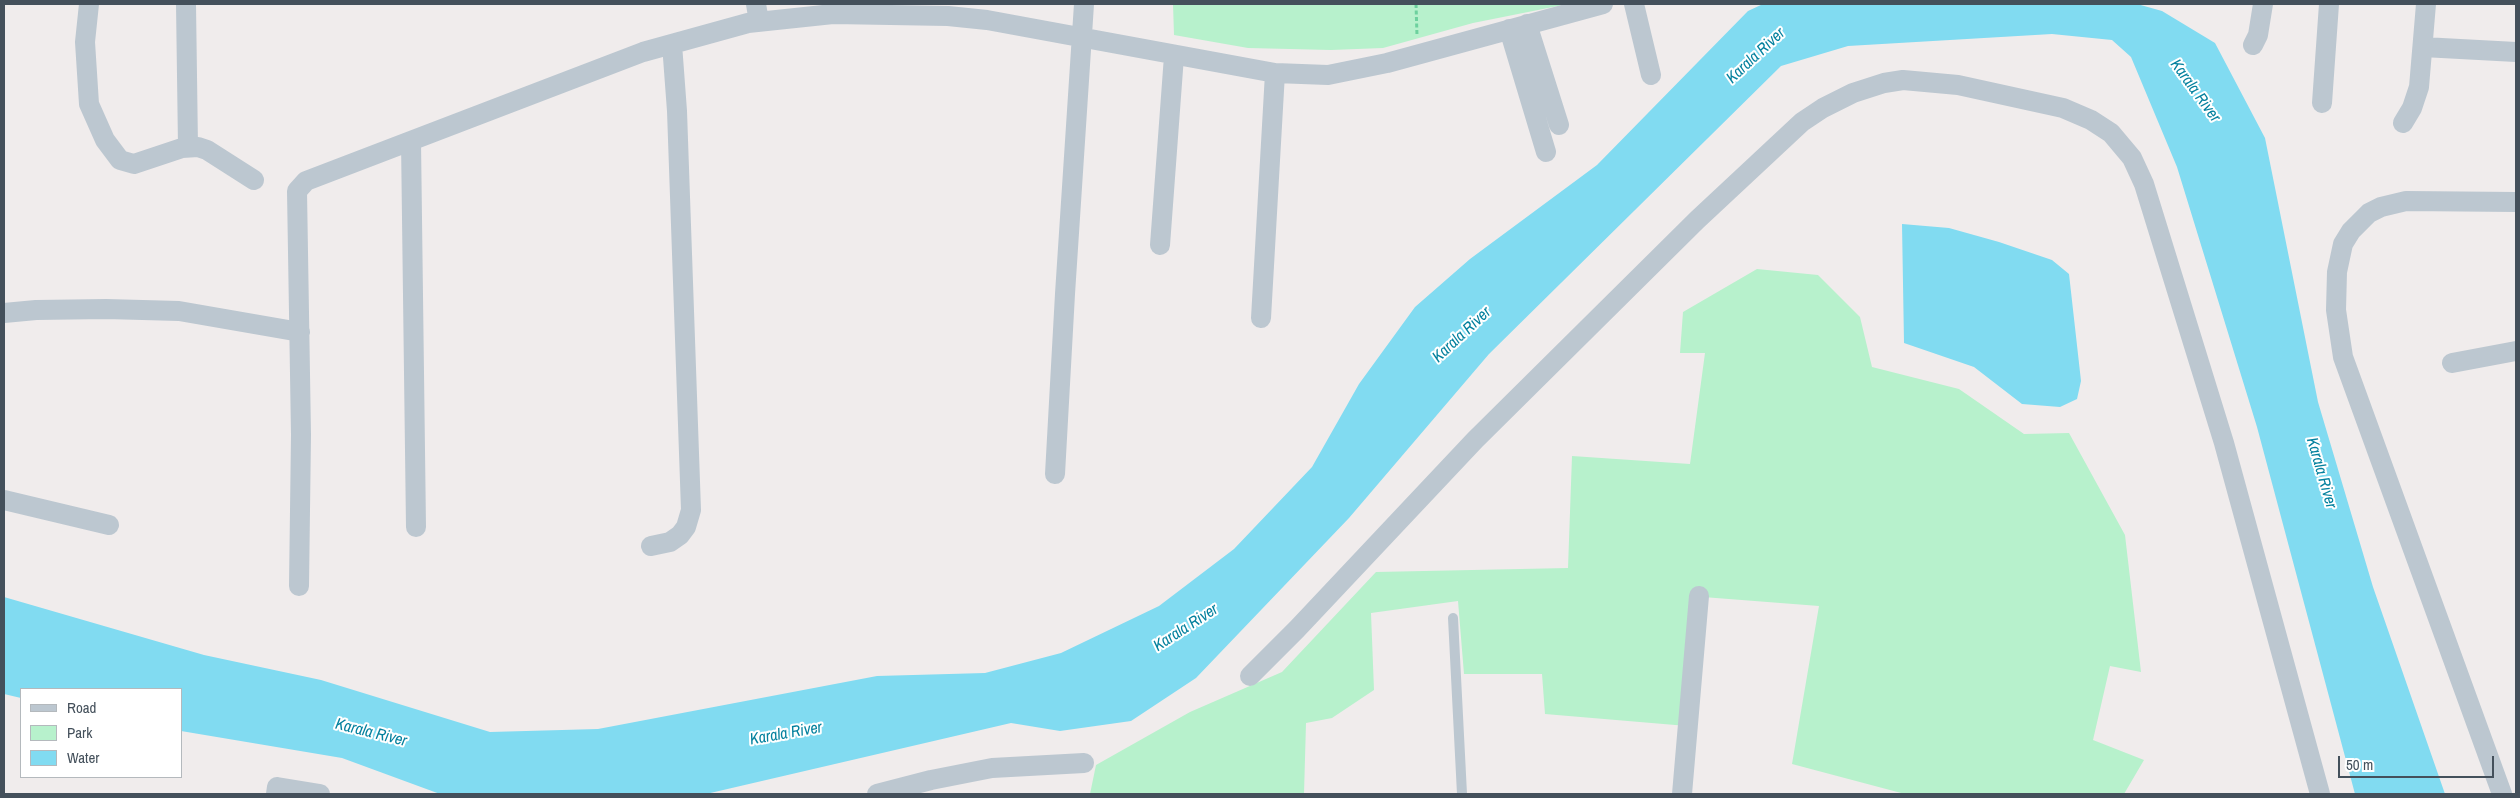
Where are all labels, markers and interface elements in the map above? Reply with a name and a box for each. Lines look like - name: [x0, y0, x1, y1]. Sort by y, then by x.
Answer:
- water label: Karala River: [1723, 24, 1789, 88]
- water label: Karala River: [2166, 56, 2224, 126]
- water label: Karala River: [1429, 303, 1495, 367]
- water label: Karala River: [2302, 435, 2340, 511]
- water label: Karala River: [1150, 600, 1222, 656]
- legend: [20, 688, 182, 778]
- text: Road: [67, 697, 96, 718]
- water label: Karala River: [333, 715, 409, 751]
- water label: Karala River: [748, 718, 824, 750]
- text: Park: [67, 722, 92, 743]
- scale bar: [2340, 746, 2496, 778]
- text: Water: [67, 747, 99, 768]
- text: 50 m: [2346, 754, 2373, 775]

